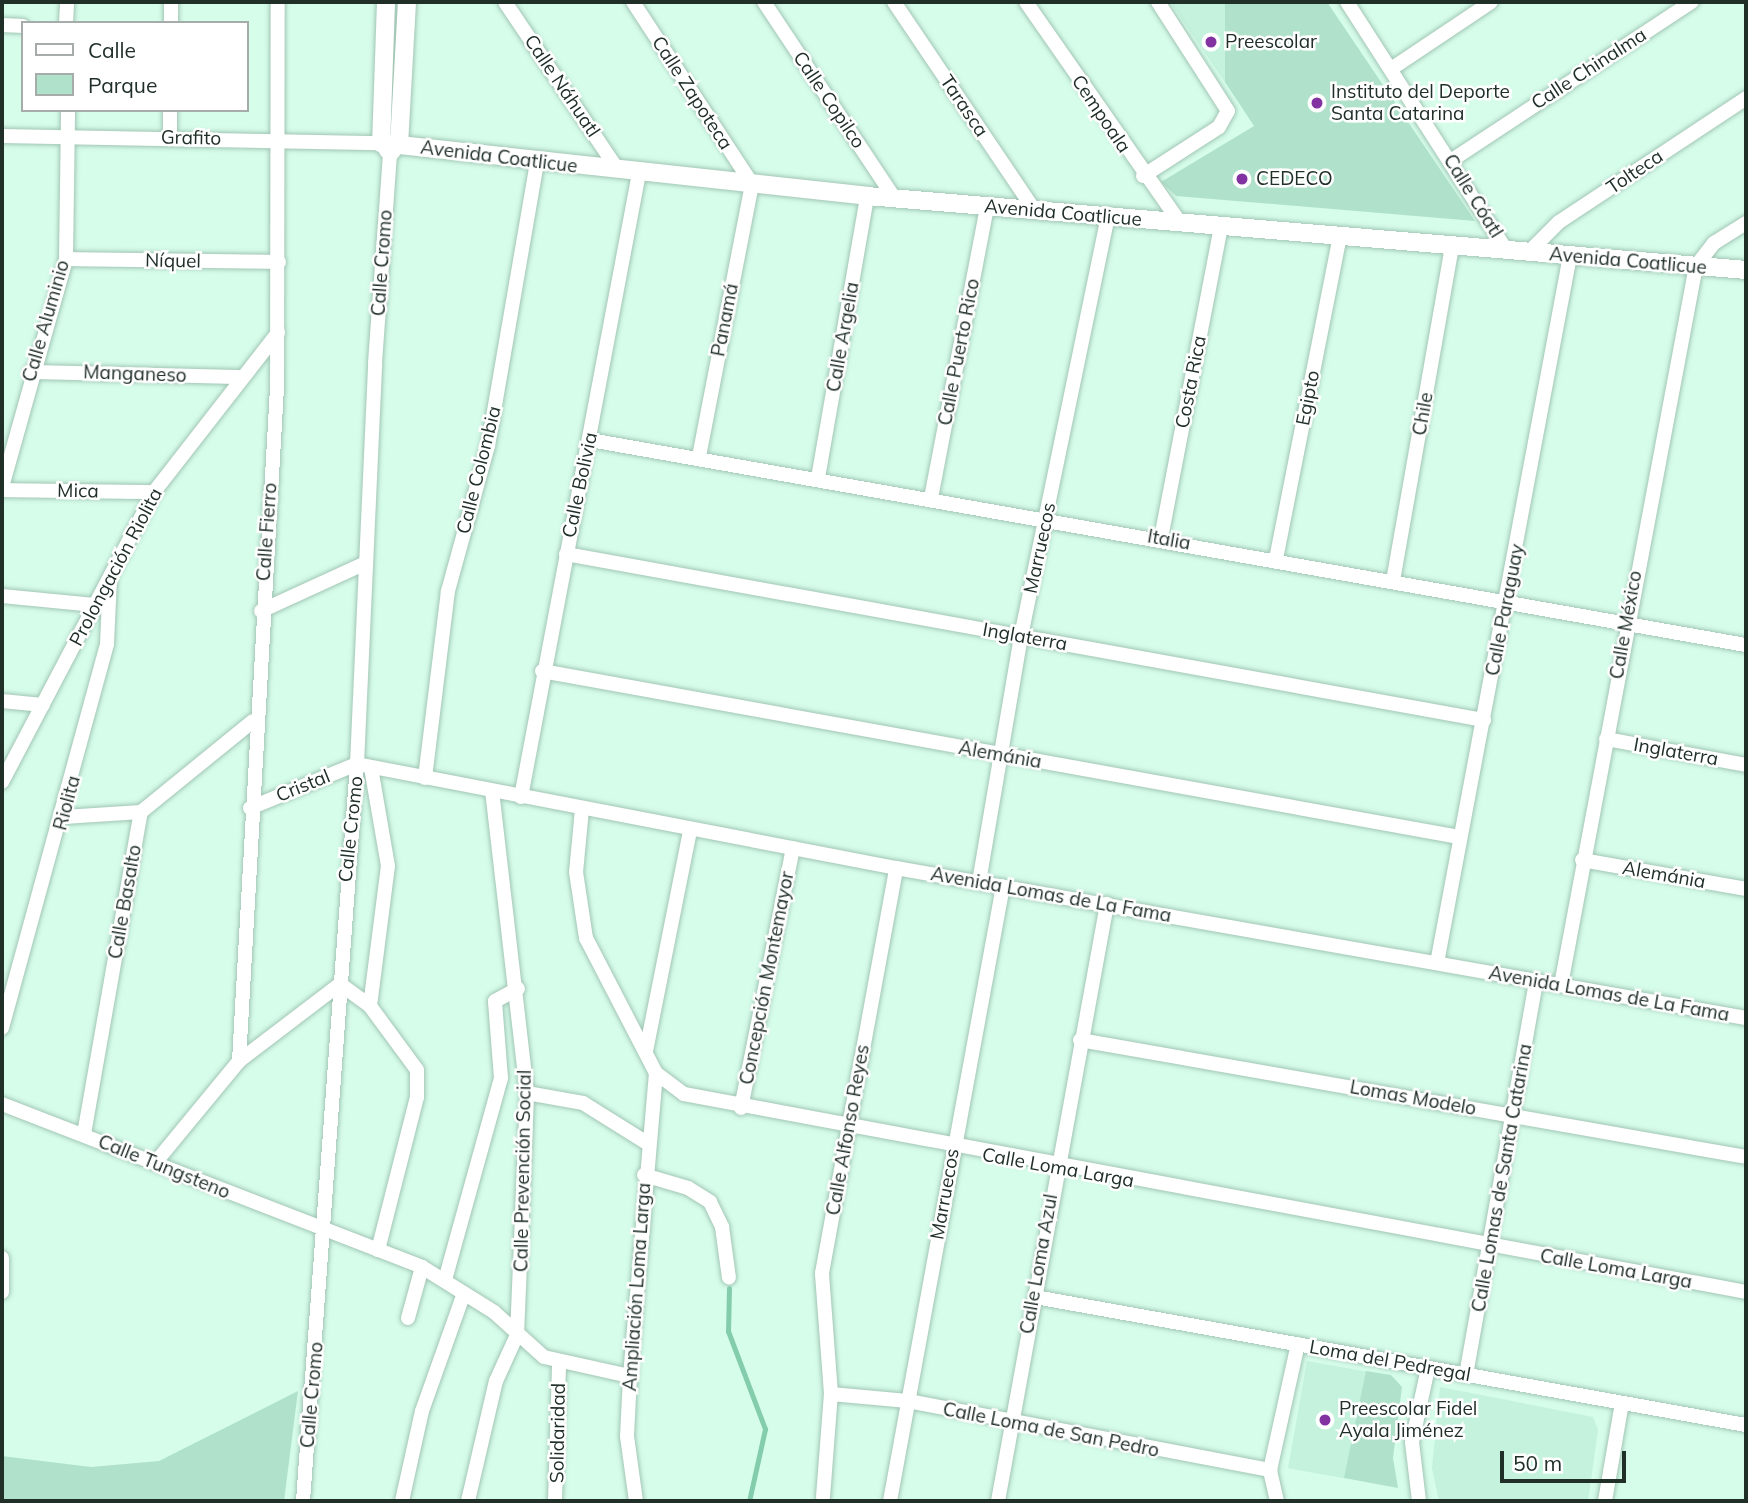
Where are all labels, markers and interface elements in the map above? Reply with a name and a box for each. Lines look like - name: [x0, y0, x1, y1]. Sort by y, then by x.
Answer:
- legend: [21, 21, 248, 112]
- street label: Calle Chinalma: [1527, 23, 1651, 115]
- street label: Calle Náhuatl: [519, 30, 605, 142]
- place label: Preescolar: [1225, 31, 1317, 53]
- street label: Calle Zapoteca: [647, 32, 737, 154]
- marker: Preescolar: [1203, 34, 1219, 50]
- text: Calle: [88, 37, 136, 63]
- street label: Calle Copilco: [788, 47, 870, 153]
- street label: Tarasca: [935, 71, 993, 141]
- street label: Cempoala: [1067, 71, 1135, 157]
- text: Parque: [88, 72, 157, 98]
- place label: Instituto del Deporte Santa Catarina: [1331, 81, 1510, 125]
- marker: Instituto del Deporte Santa Catarina: [1309, 95, 1325, 111]
- street label: Grafito: [161, 126, 221, 150]
- street label: Avenida Coatlicue: [419, 136, 579, 178]
- street label: Tolteca: [1603, 145, 1667, 199]
- street label: Calle Cóatl: [1438, 150, 1508, 242]
- place label: CEDECO: [1256, 168, 1333, 190]
- marker: CEDECO: [1234, 171, 1250, 187]
- street label: Avenida Coatlicue: [983, 195, 1143, 231]
- street label: Calle Cromo: [367, 209, 397, 317]
- street label: Avenida Coatlicue: [1548, 243, 1708, 279]
- street label: Níquel: [145, 249, 201, 273]
- street label: Calle Aluminio: [18, 257, 74, 385]
- street label: Calle Puerto Rico: [934, 276, 984, 428]
- street label: Calle Argelia: [822, 280, 864, 394]
- street label: Panamá: [707, 282, 743, 358]
- street label: Costa Rica: [1171, 334, 1211, 430]
- street label: Manganeso: [83, 361, 187, 387]
- street label: Egipto: [1291, 368, 1325, 428]
- street label: Chile: [1408, 391, 1438, 437]
- street label: Calle Colombia: [452, 404, 506, 536]
- street label: Calle Bolivia: [558, 430, 602, 540]
- street label: Mica: [57, 479, 99, 503]
- street label: Calle Fierro: [252, 482, 282, 582]
- street label: Prolongación Riolita: [65, 484, 167, 650]
- street label: Marruecos: [1019, 500, 1061, 596]
- street label: Italia: [1146, 525, 1192, 555]
- street label: Calle Paraguay: [1481, 542, 1529, 678]
- street label: Calle México: [1605, 569, 1647, 681]
- street label: Inglaterra: [981, 618, 1069, 656]
- street label: Inglaterra: [1632, 733, 1720, 771]
- street label: Alemánia: [957, 736, 1043, 774]
- street label: Cristal: [273, 765, 333, 807]
- street label: Riolita: [49, 773, 85, 833]
- street label: Calle Cromo: [334, 775, 368, 883]
- street label: Calle Basalto: [104, 843, 146, 961]
- street label: Alemánia: [1621, 856, 1707, 894]
- street label: Avenida Lomas de La Fama: [929, 863, 1173, 927]
- street label: Concepción Montemayor: [735, 869, 799, 1087]
- street label: Avenida Lomas de La Fama: [1487, 962, 1731, 1026]
- street label: Calle Lomas de Santa Catarina: [1467, 1042, 1537, 1314]
- street label: Calle Alfonso Reyes: [822, 1043, 874, 1217]
- street label: Calle Prevención Social: [510, 1070, 536, 1272]
- street label: Lomas Modelo: [1348, 1076, 1478, 1120]
- street label: Calle Tungsteno: [95, 1130, 233, 1204]
- street label: Calle Loma Larga: [980, 1143, 1136, 1193]
- street label: Marruecos: [926, 1147, 964, 1241]
- street label: Ampliación Loma Larga: [618, 1182, 656, 1392]
- street label: Calle Loma Azul: [1015, 1192, 1063, 1336]
- street label: Calle Loma Larga: [1538, 1244, 1694, 1294]
- street label: Loma del Pedregal: [1307, 1336, 1473, 1386]
- street label: Calle Cromo: [296, 1341, 328, 1449]
- street label: Solidaridad: [546, 1383, 570, 1483]
- street label: Calle Loma de San Pedro: [941, 1398, 1161, 1462]
- place label: Preescolar Fidel Ayala Jiménez: [1339, 1398, 1477, 1442]
- marker: Preescolar Fidel Ayala Jiménez: [1317, 1412, 1333, 1428]
- scale bar: [1503, 1436, 1629, 1480]
- text: 50 m: [1513, 1450, 1562, 1476]

